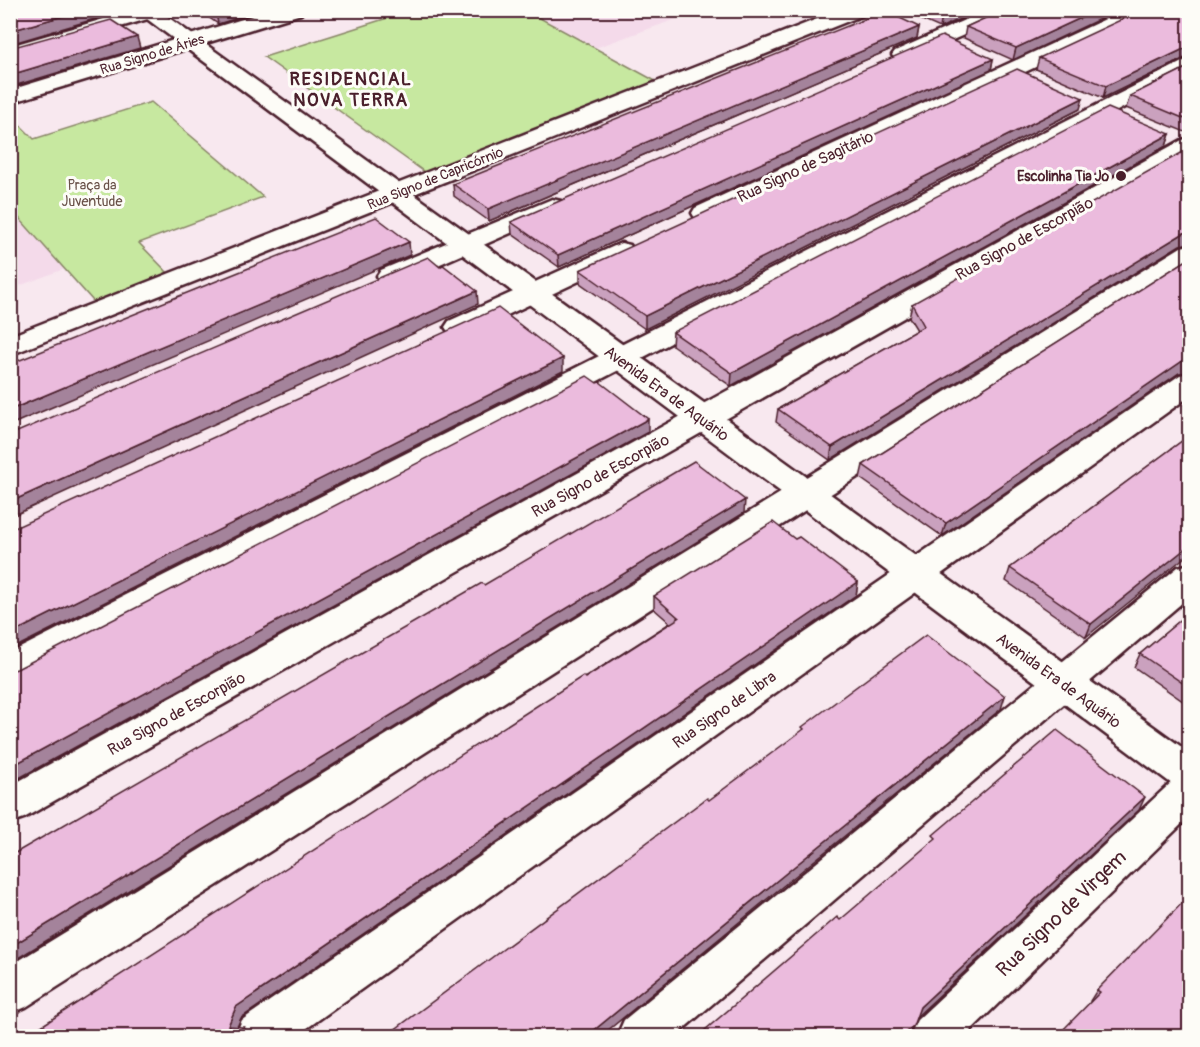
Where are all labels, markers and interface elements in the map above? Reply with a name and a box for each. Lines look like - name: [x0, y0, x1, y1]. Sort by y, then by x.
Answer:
- street label: Rua Signo de Áries: [98, 29, 207, 78]
- district label: RESIDENCIAL NOVA TERRA: [289, 68, 413, 112]
- street label: Rua Signo de Sagitário: [734, 126, 877, 207]
- street label: Rua Signo de Capricórnio: [365, 143, 506, 214]
- place label: Escolinha Tia Jo: [1017, 168, 1109, 185]
- marker: Escolinha Tia Jo: [1114, 169, 1128, 183]
- park label: Praça da Juventude: [61, 177, 123, 210]
- street label: Rua Signo de Escorpião: [952, 193, 1097, 285]
- street label: Avenida Era de Aquário: [600, 342, 733, 446]
- street label: Rua Signo de Escorpião: [528, 430, 673, 522]
- street label: Avenida Era de Aquário: [992, 629, 1125, 733]
- street label: Rua Signo de Libra: [669, 667, 780, 753]
- street label: Rua Signo de Escorpião: [104, 668, 249, 760]
- street label: Rua Signo de Virgem: [991, 845, 1132, 982]

